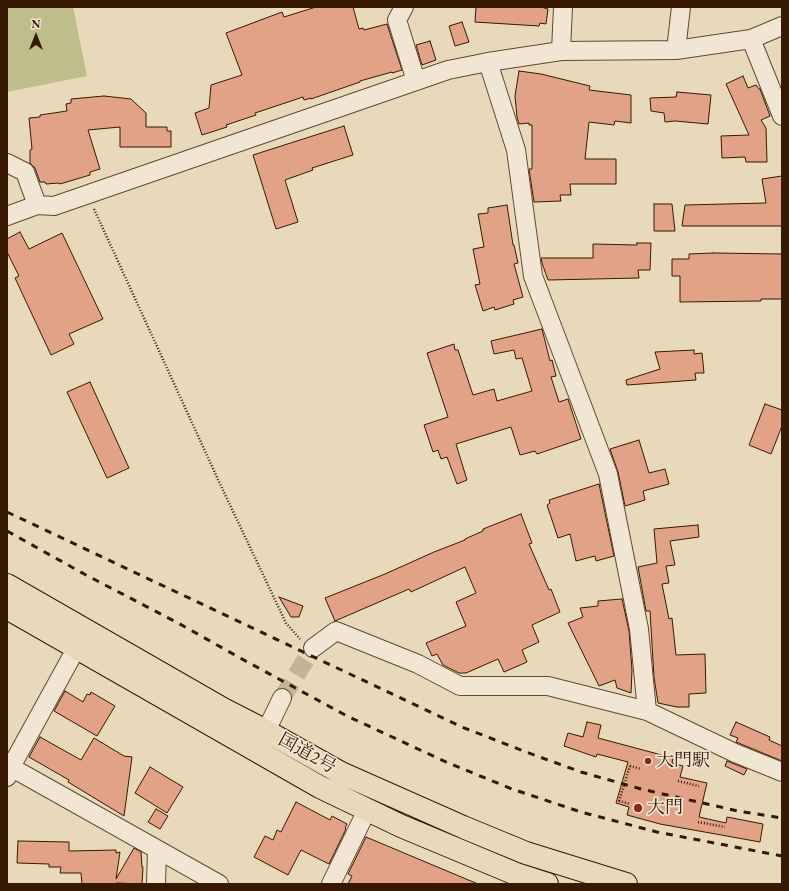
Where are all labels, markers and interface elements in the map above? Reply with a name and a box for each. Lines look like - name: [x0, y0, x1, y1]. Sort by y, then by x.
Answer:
- north arrow: [16, 16, 56, 56]
- text: N: [32, 17, 40, 31]
- street label: 国道2号: [274, 729, 340, 779]
- place label: 大門駅: [656, 750, 710, 772]
- marker: 大門駅: [643, 756, 653, 766]
- place label: 大門: [647, 797, 683, 819]
- marker: 大門: [632, 802, 644, 814]

